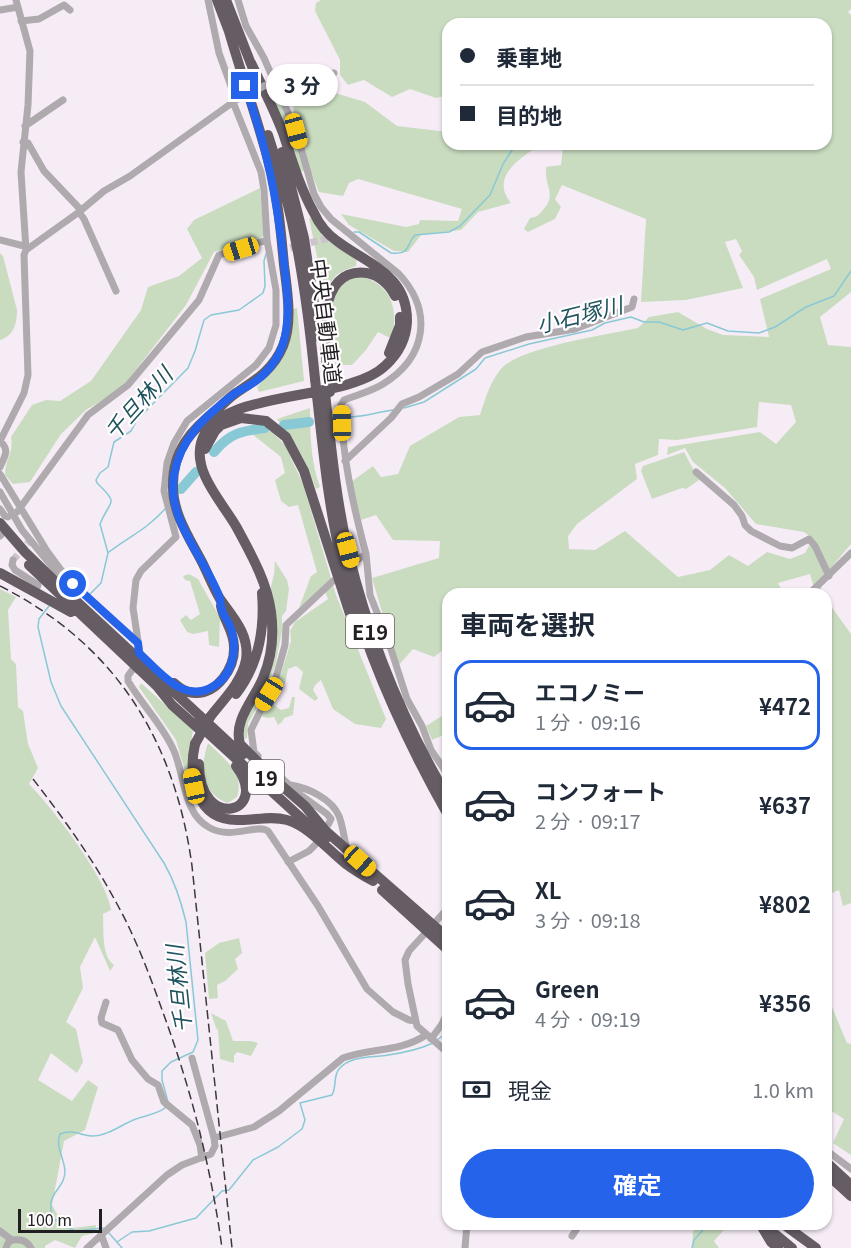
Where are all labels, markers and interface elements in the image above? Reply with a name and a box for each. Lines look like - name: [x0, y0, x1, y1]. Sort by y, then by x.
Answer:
- text: 乗車地: [496, 40, 562, 72]
- callout: 3 分: [266, 65, 338, 107]
- text: 3 分: [284, 70, 320, 99]
- route end: [231, 72, 258, 99]
- text: 目的地: [496, 98, 562, 130]
- car: [283, 111, 309, 151]
- car: [221, 235, 261, 263]
- street label: 中央自動車道: [304, 257, 350, 385]
- water label: 小石塚川: [532, 286, 627, 339]
- water label: 千旦林川: [96, 357, 180, 445]
- car: [333, 405, 351, 441]
- car: [335, 530, 361, 570]
- route start: [59, 570, 86, 597]
- text: 車両を選択: [460, 604, 595, 643]
- road number: E19: [346, 614, 394, 648]
- car: [252, 674, 286, 714]
- text: エコノミー: [535, 675, 645, 707]
- icon: car: [463, 678, 517, 732]
- text: ¥472: [759, 689, 811, 721]
- text: 1 分 · 09:16: [535, 707, 641, 736]
- road number: 19: [248, 760, 284, 794]
- car: [181, 767, 207, 805]
- text: コンフォート: [535, 774, 666, 806]
- icon: car: [463, 777, 517, 831]
- text: ¥637: [759, 788, 811, 820]
- text: 2 分 · 09:17: [535, 806, 641, 835]
- car: [341, 842, 379, 880]
- text: XL: [535, 873, 562, 905]
- icon: car: [463, 876, 517, 930]
- text: ¥802: [759, 887, 811, 919]
- text: 3 分 · 09:18: [535, 905, 641, 934]
- water label: 千旦林川: [156, 942, 198, 1034]
- text: Green: [535, 972, 600, 1004]
- icon: car: [463, 975, 517, 1029]
- text: ¥356: [759, 986, 811, 1018]
- text: 4 分 · 09:19: [535, 1004, 641, 1033]
- icon: cash: [460, 1073, 493, 1106]
- text: 現金: [508, 1073, 552, 1105]
- text: 1.0 km: [752, 1075, 814, 1104]
- button: 確定: [460, 1149, 814, 1218]
- scale bar: [18, 1206, 102, 1234]
- text: 100 m: [27, 1207, 72, 1231]

